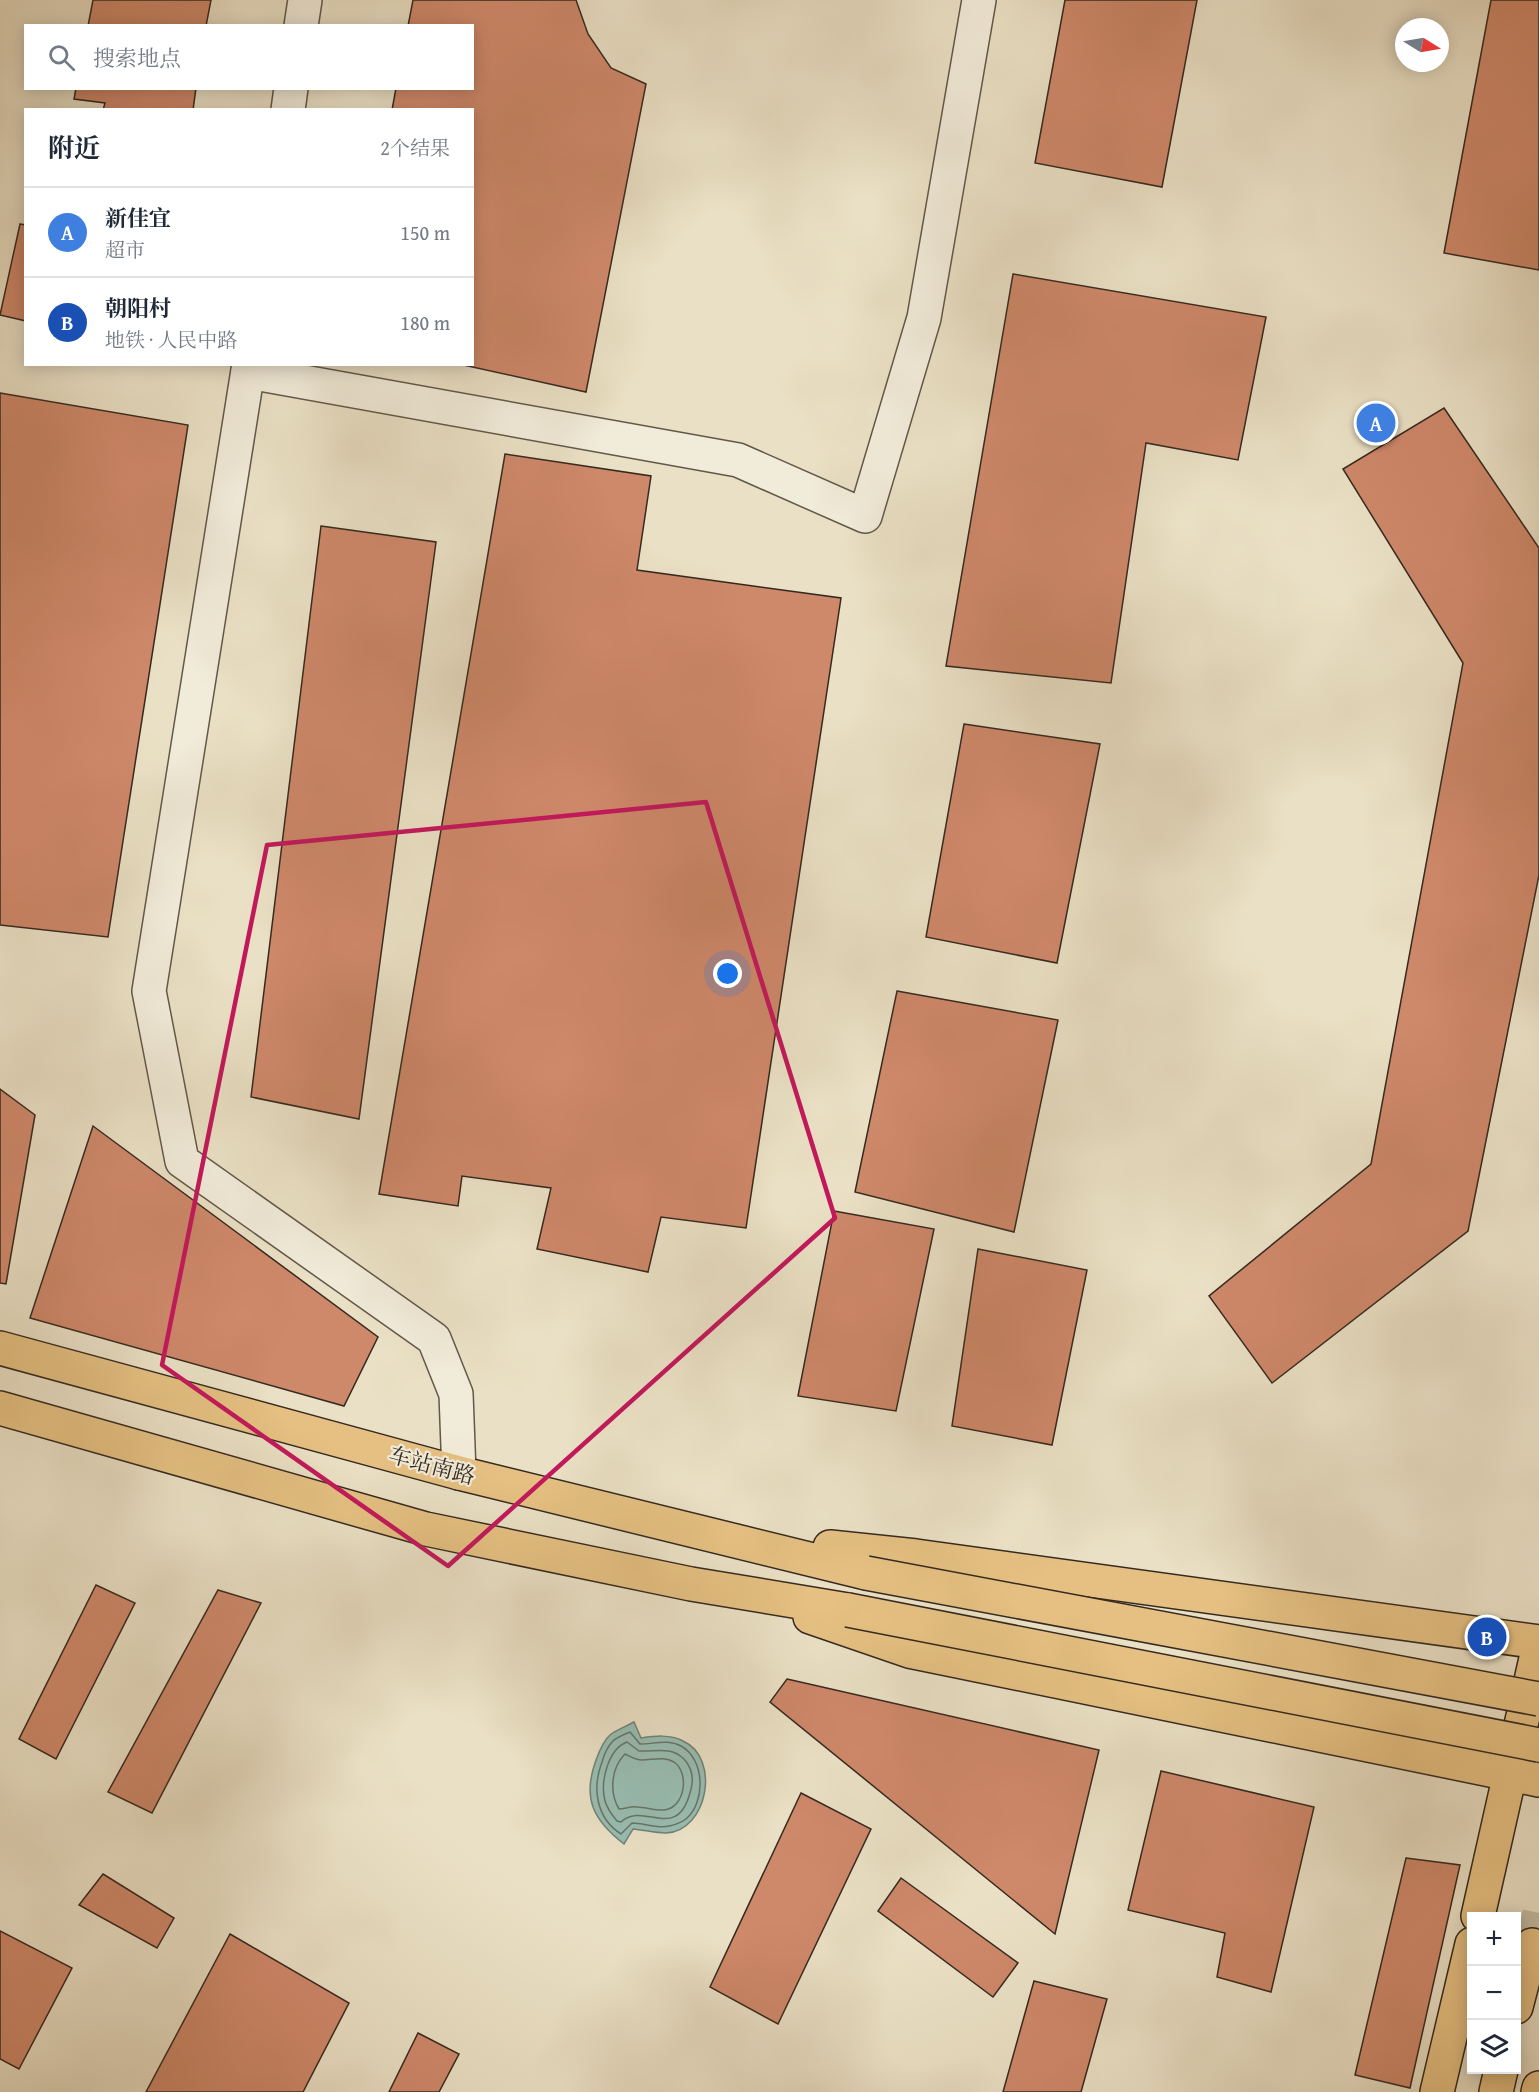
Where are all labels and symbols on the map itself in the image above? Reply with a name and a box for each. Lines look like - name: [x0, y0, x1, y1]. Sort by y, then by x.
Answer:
- north arrow: [1395, 18, 1449, 72]
- pin: A: [1356, 400, 1396, 446]
- your location: [713, 959, 742, 988]
- street label: 车站南路: [385, 1438, 479, 1492]
- pin: B: [1468, 1614, 1506, 1660]

